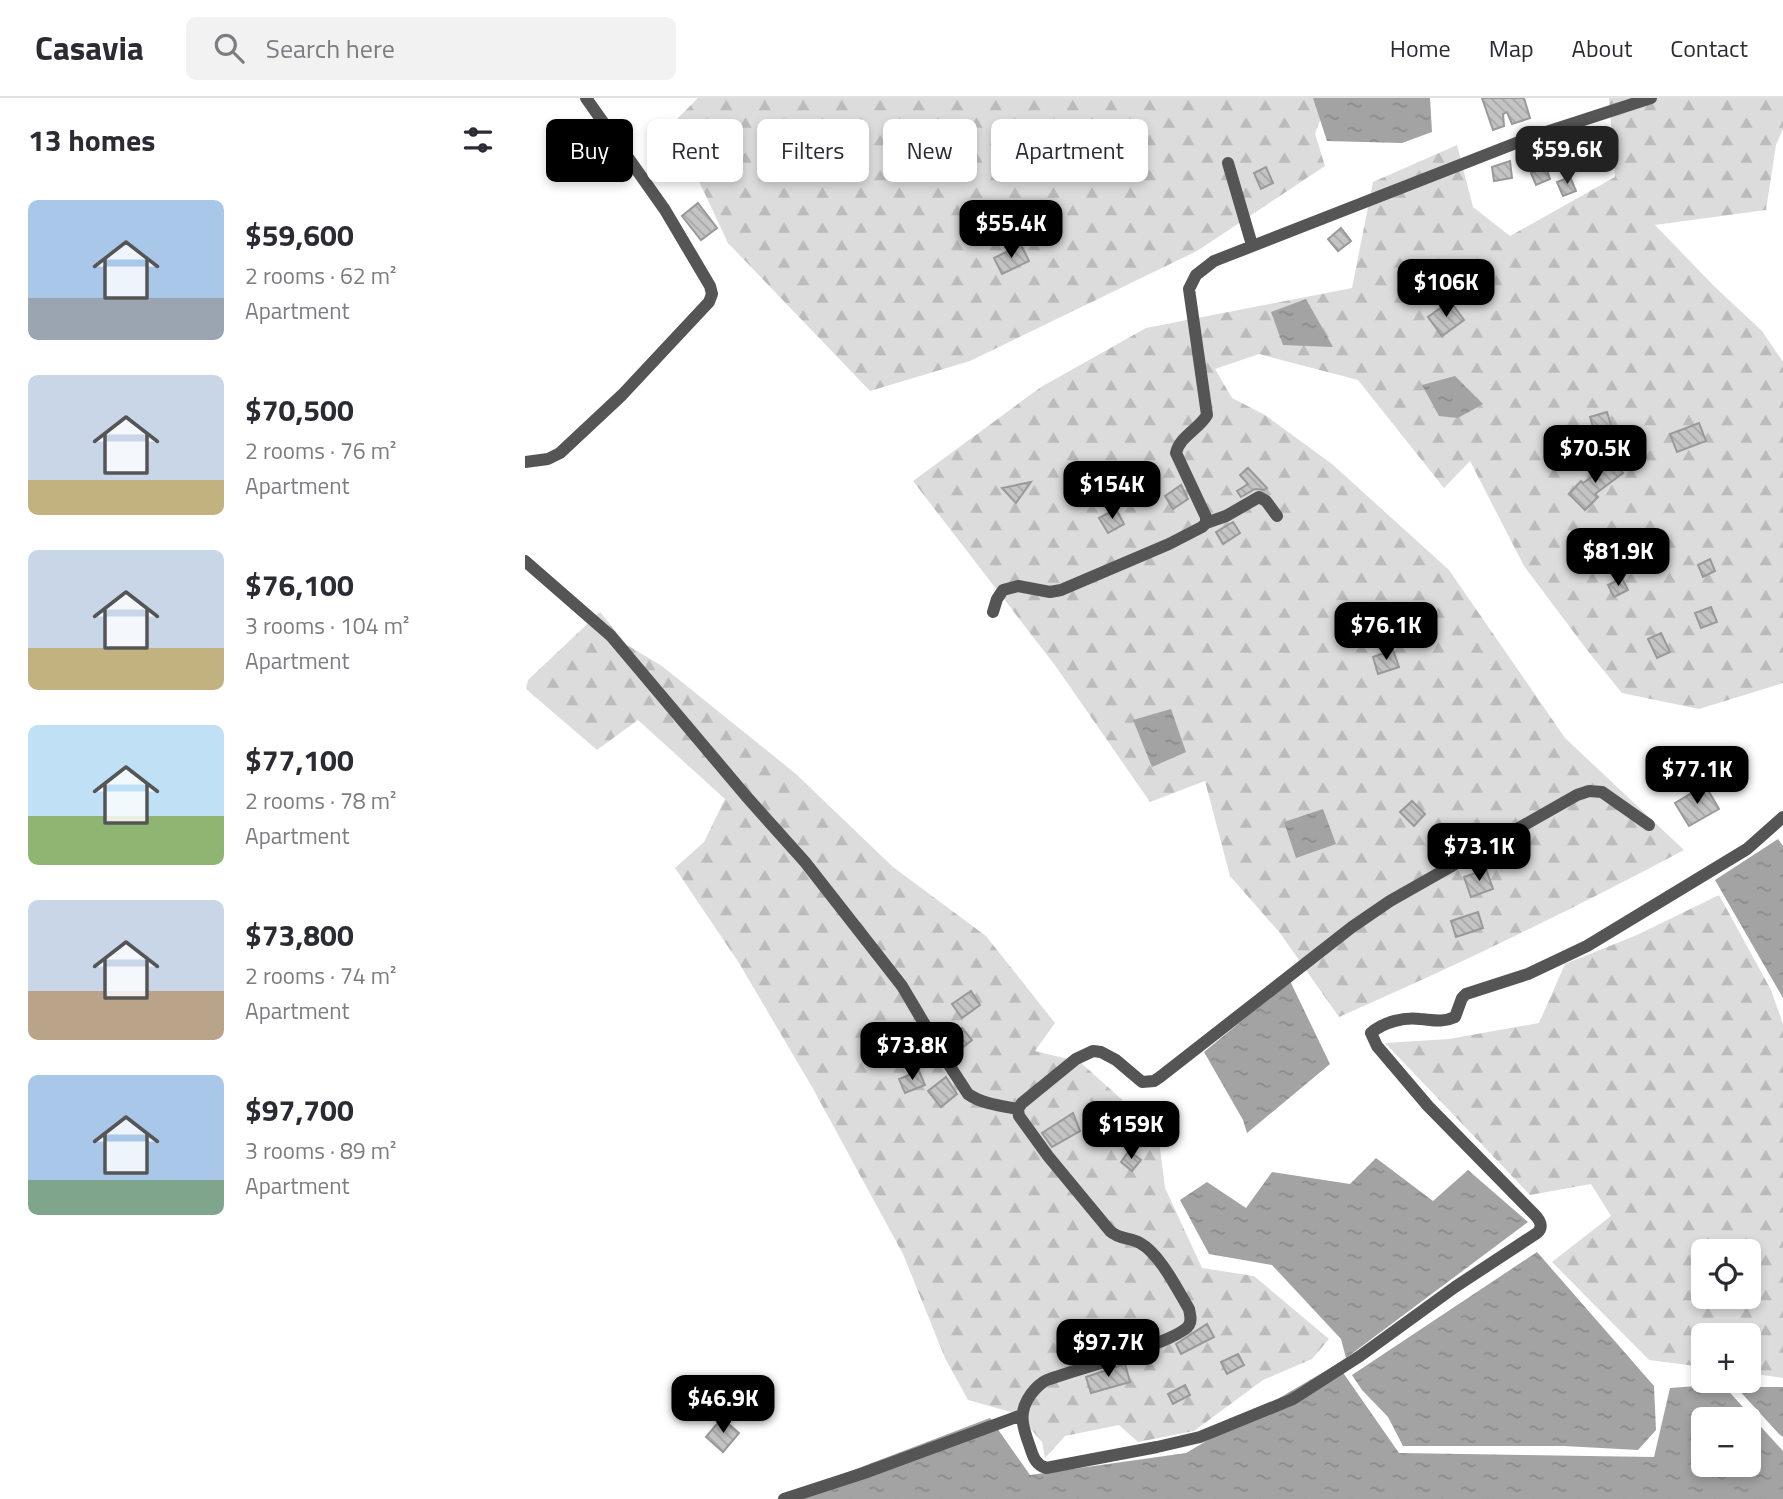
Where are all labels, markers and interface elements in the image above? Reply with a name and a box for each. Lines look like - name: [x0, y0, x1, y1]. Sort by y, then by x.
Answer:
- search box: [186, 17, 676, 80]
- text: Casavia: [35, 23, 144, 73]
- icon: search: [210, 29, 248, 67]
- text: Search here: [266, 29, 395, 68]
- text: Home: [1390, 30, 1451, 66]
- text: Map: [1489, 30, 1534, 66]
- text: About: [1572, 30, 1632, 66]
- text: Contact: [1670, 30, 1748, 66]
- text: 13 homes: [28, 117, 155, 163]
- chip: Buy: [546, 119, 633, 182]
- chip: Rent: [647, 119, 743, 182]
- chip: Filters: [757, 119, 869, 182]
- chip: New: [883, 119, 977, 182]
- chip: Apartment: [991, 119, 1148, 182]
- icon: filters: [459, 121, 497, 159]
- pin: $59.6K: [1510, 126, 1624, 186]
- text: $59.6K: [1531, 131, 1603, 166]
- pin: $55.4K: [954, 200, 1068, 260]
- text: $55.4K: [975, 205, 1047, 240]
- text: $59,600: [245, 212, 354, 258]
- icon: home: [84, 228, 168, 312]
- text: 2 rooms · 62 m²: [245, 258, 396, 293]
- pin: $106K: [1397, 260, 1495, 319]
- text: $106K: [1413, 264, 1479, 299]
- text: Apartment: [245, 293, 350, 328]
- text: $70,500: [245, 387, 354, 433]
- icon: home: [84, 403, 168, 487]
- pin: $70.5K: [1538, 426, 1652, 485]
- text: $70.5K: [1559, 430, 1631, 465]
- text: 2 rooms · 76 m²: [245, 433, 396, 468]
- pin: $154K: [1063, 462, 1161, 521]
- text: $154K: [1079, 466, 1145, 501]
- text: Apartment: [245, 468, 350, 503]
- pin: $81.9K: [1561, 528, 1675, 588]
- text: $81.9K: [1582, 533, 1654, 568]
- text: $76,100: [245, 562, 354, 608]
- icon: home: [84, 578, 168, 662]
- pin: $76.1K: [1329, 602, 1443, 662]
- text: $76.1K: [1350, 607, 1422, 642]
- text: 3 rooms · 104 m²: [245, 608, 409, 643]
- text: Apartment: [245, 643, 350, 678]
- text: $77,100: [245, 737, 354, 783]
- pin: $77.1K: [1640, 746, 1754, 806]
- text: $77.1K: [1661, 751, 1733, 786]
- icon: home: [84, 753, 168, 837]
- text: 2 rooms · 78 m²: [245, 783, 396, 818]
- text: Apartment: [245, 818, 350, 853]
- pin: $73.1K: [1422, 824, 1536, 883]
- text: $73.1K: [1443, 828, 1515, 863]
- text: $73,800: [245, 912, 354, 958]
- icon: home: [84, 928, 168, 1012]
- text: 2 rooms · 74 m²: [245, 958, 396, 993]
- text: Apartment: [245, 993, 350, 1028]
- pin: $73.8K: [855, 1023, 969, 1082]
- text: $73.8K: [876, 1027, 948, 1062]
- text: $97,700: [245, 1087, 354, 1133]
- pin: $159K: [1082, 1102, 1180, 1161]
- icon: home: [84, 1103, 168, 1187]
- text: $159K: [1098, 1106, 1164, 1141]
- text: 3 rooms · 89 m²: [245, 1133, 396, 1168]
- text: Apartment: [245, 1168, 350, 1203]
- map controls: [1691, 1239, 1761, 1477]
- button: locate: [1691, 1239, 1761, 1309]
- pin: $97.7K: [1051, 1320, 1165, 1379]
- button: +: [1691, 1323, 1761, 1393]
- text: $97.7K: [1072, 1324, 1144, 1359]
- pin: $46.9K: [666, 1376, 780, 1435]
- text: $46.9K: [687, 1380, 759, 1415]
- button: −: [1691, 1407, 1761, 1477]

